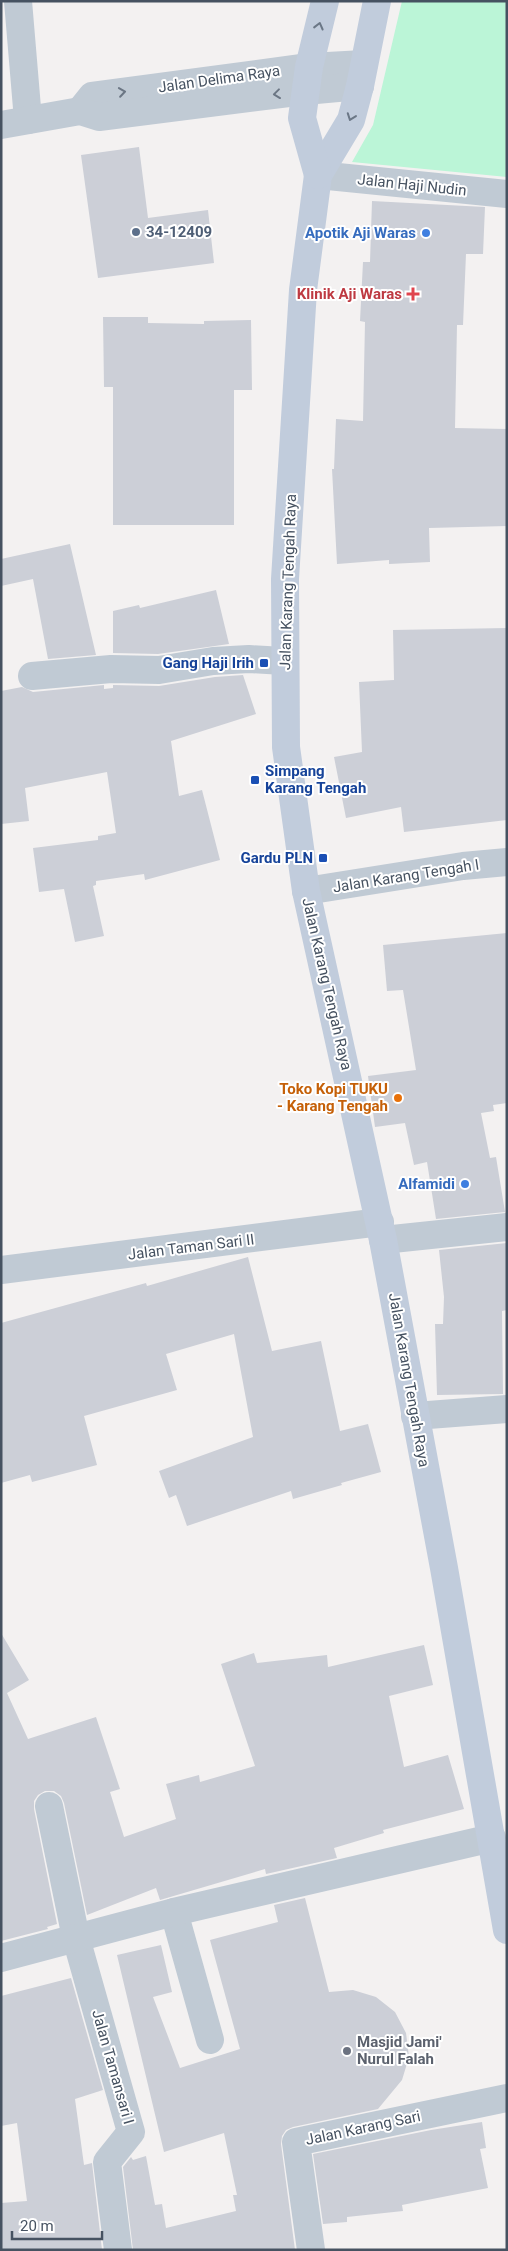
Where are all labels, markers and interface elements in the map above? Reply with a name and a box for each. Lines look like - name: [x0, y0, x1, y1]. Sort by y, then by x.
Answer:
- one-way arrow: [313, 21, 324, 30]
- street label: Jalan Delima Raya: [157, 62, 281, 96]
- one-way arrow: [118, 87, 126, 98]
- one-way arrow: [272, 88, 280, 99]
- one-way arrow: [347, 112, 357, 121]
- street label: Jalan Haji Nudin: [357, 170, 467, 200]
- place label: 34-12409: [146, 223, 212, 241]
- place label: Apotik Aji Waras: [305, 224, 416, 242]
- marker: 34-12409: [130, 226, 142, 238]
- marker: Apotik Aji Waras: [420, 227, 432, 239]
- place label: Klinik Aji Waras: [297, 285, 402, 303]
- marker: Klinik Aji Waras: [406, 287, 420, 301]
- street label: Jalan Karang Tengah Raya: [276, 494, 300, 670]
- place label: Gang Haji Irih: [163, 654, 254, 672]
- marker: Gang Haji Irih: [258, 657, 270, 669]
- place label: Simpang Karang Tengah: [265, 762, 366, 797]
- marker: Simpang Karang Tengah: [249, 774, 261, 786]
- place label: Gardu PLN: [240, 849, 313, 867]
- marker: Gardu PLN: [317, 852, 329, 864]
- street label: Jalan Karang Tengah I: [331, 856, 481, 896]
- street label: Jalan Karang Tengah Raya: [298, 896, 356, 1072]
- place label: Toko Kopi TUKU - Karang Tengah: [277, 1080, 388, 1115]
- marker: Toko Kopi TUKU - Karang Tengah: [392, 1092, 404, 1104]
- place label: Alfamidi: [398, 1175, 455, 1193]
- marker: Alfamidi: [459, 1178, 471, 1190]
- street label: Jalan Taman Sari II: [127, 1230, 255, 1264]
- street label: Jalan Karang Tengah Raya: [385, 1292, 433, 1468]
- street label: Jalan Tamansari I: [88, 2008, 138, 2126]
- place label: Masjid Jami' Nurul Falah: [357, 2033, 442, 2068]
- marker: Masjid Jami' Nurul Falah: [341, 2045, 353, 2057]
- street label: Jalan Karang Sari: [304, 2107, 422, 2149]
- scale bar: [12, 2208, 102, 2240]
- text: 20 m: [20, 2217, 54, 2235]

